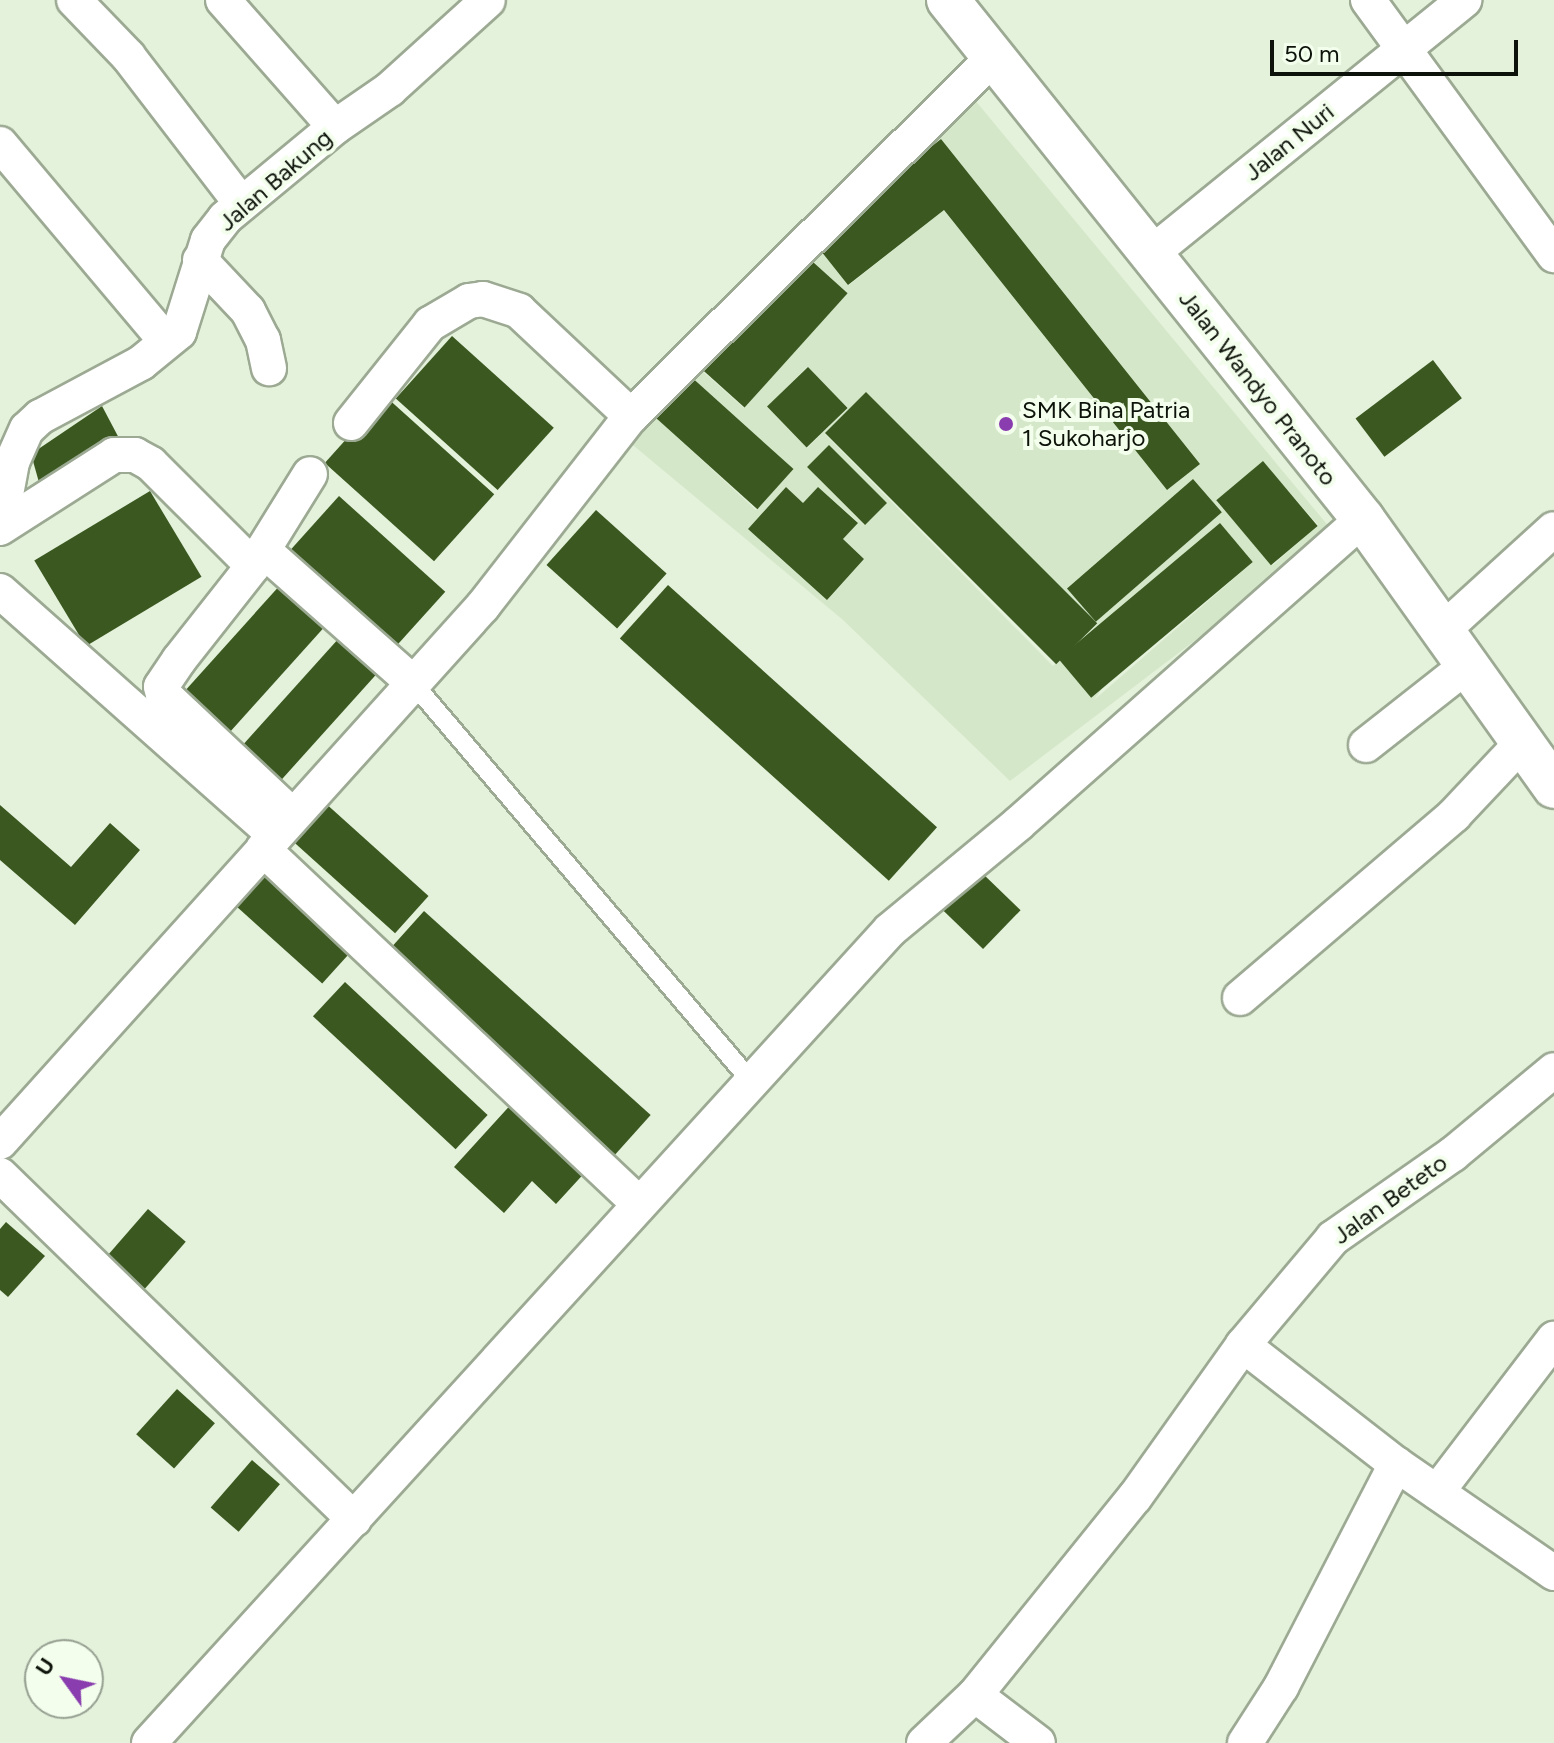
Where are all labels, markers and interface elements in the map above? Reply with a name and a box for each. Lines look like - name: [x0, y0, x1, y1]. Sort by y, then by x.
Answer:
- scale bar: [1274, 24, 1522, 74]
- text: 50 m: [1284, 39, 1340, 68]
- street label: Jalan Nuri: [1238, 97, 1340, 187]
- street label: Jalan Bakung: [212, 123, 338, 237]
- street label: Jalan Wandyo Pranoto: [1173, 285, 1343, 491]
- place label: SMK Bina Patria 1 Sukoharjo: [1022, 396, 1190, 452]
- marker: SMK Bina Patria 1 Sukoharjo: [997, 415, 1015, 433]
- street label: Jalan Beteto: [1327, 1148, 1453, 1250]
- north arrow: [24, 1639, 104, 1719]
- text: U: [30, 1653, 61, 1681]

